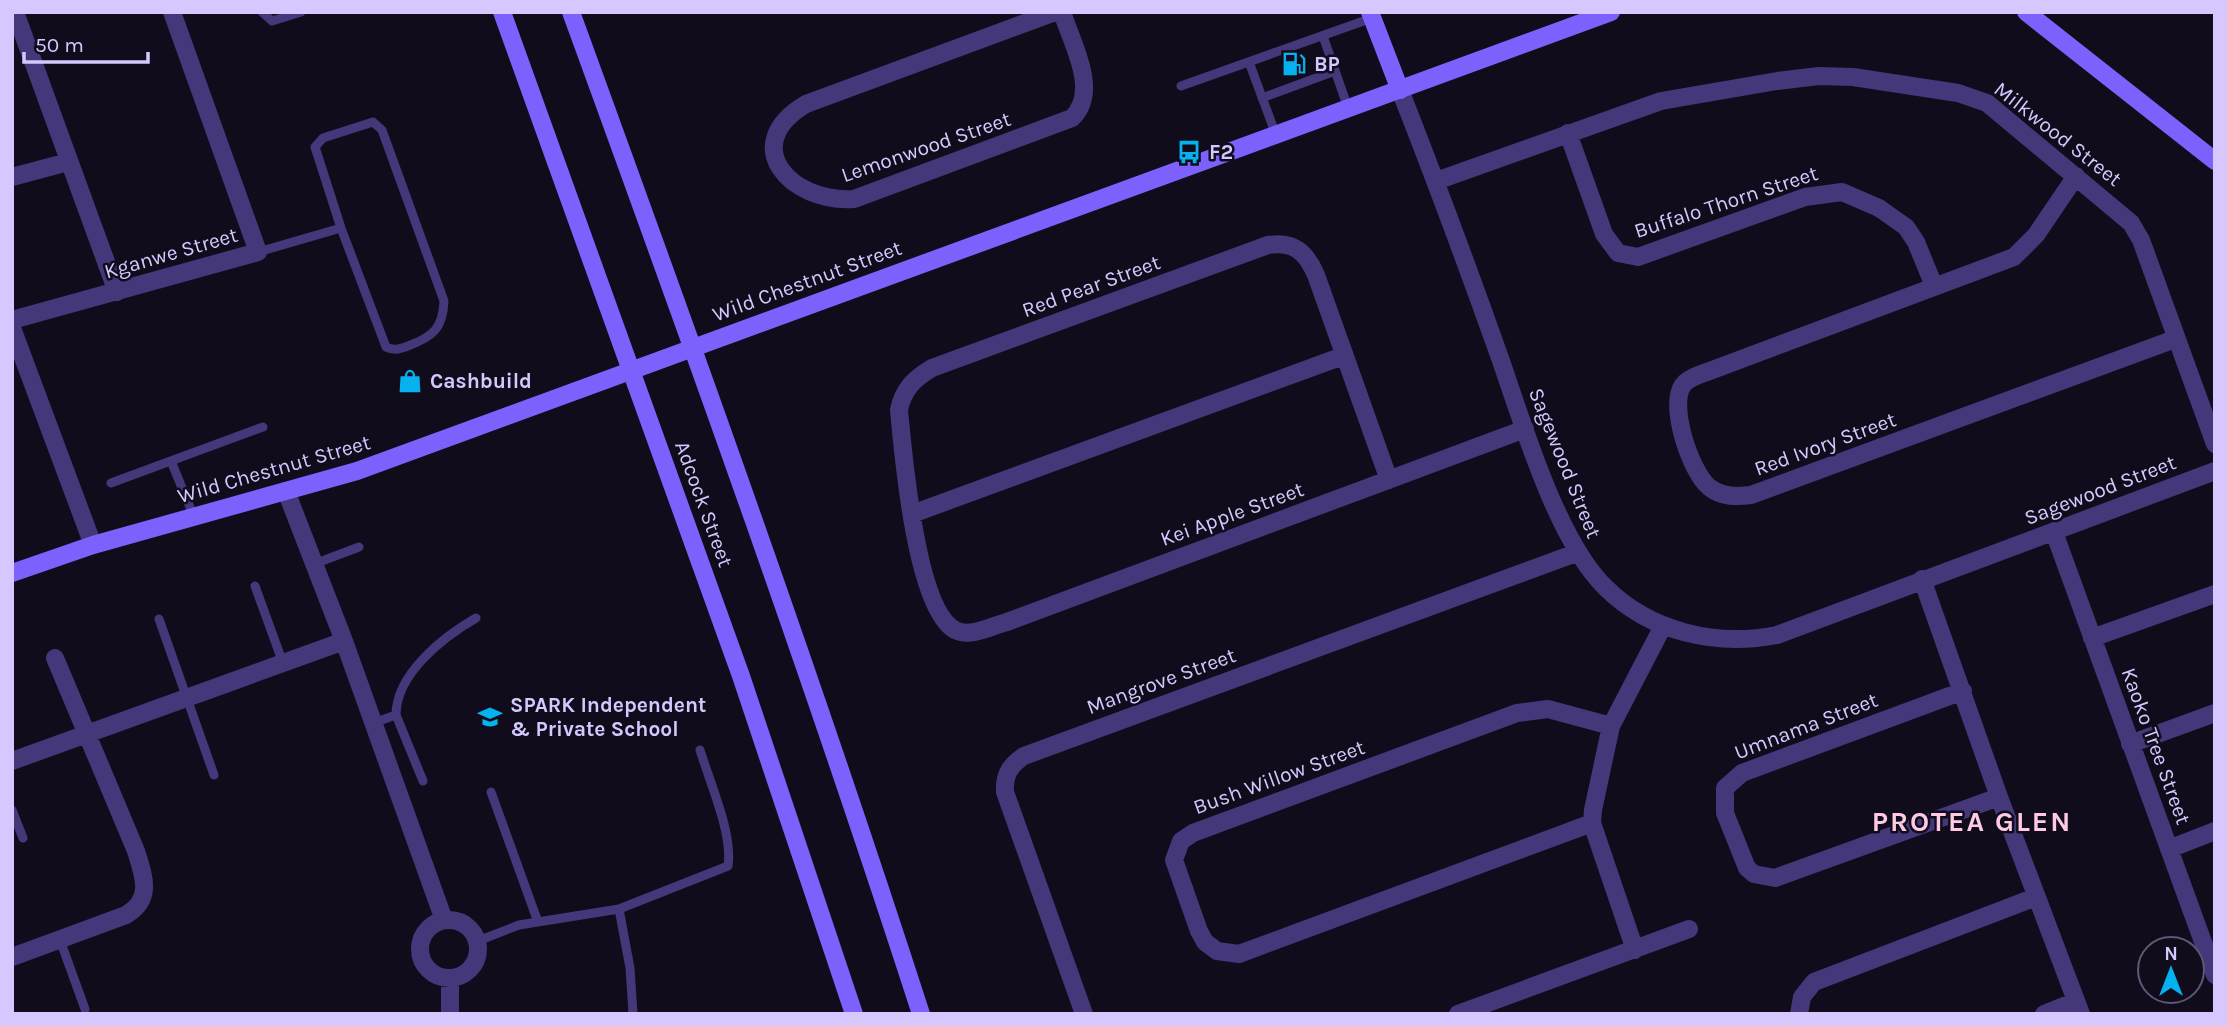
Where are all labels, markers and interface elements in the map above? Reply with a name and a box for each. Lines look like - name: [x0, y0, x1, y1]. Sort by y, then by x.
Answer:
- scale bar: [24, 21, 149, 65]
- text: 50 m: [35, 33, 84, 57]
- fuel station icon: BP: [1280, 50, 1308, 78]
- place label: BP: [1314, 52, 1340, 76]
- street label: Milkwood Street: [1990, 77, 2127, 191]
- street label: Lemonwood Street: [838, 107, 1014, 187]
- bus stop icon: F2: [1175, 138, 1203, 166]
- place label: F2: [1209, 140, 1233, 164]
- street label: Buffalo Thorn Street: [1631, 161, 1821, 243]
- street label: Kganwe Street: [102, 222, 240, 283]
- street label: Wild Chestnut Street: [709, 236, 905, 326]
- street label: Red Pear Street: [1019, 250, 1163, 322]
- shop icon: Cashbuild: [396, 367, 424, 395]
- place label: Cashbuild: [430, 369, 532, 393]
- street label: Sagewood Street: [1524, 384, 1606, 542]
- street label: Red Ivory Street: [1751, 407, 1899, 481]
- street label: Wild Chestnut Street: [175, 430, 373, 508]
- street label: Adcock Street: [670, 438, 738, 570]
- street label: Sagewood Street: [2021, 450, 2179, 530]
- street label: Kei Apple Street: [1157, 477, 1307, 551]
- street label: Mangrove Street: [1083, 643, 1239, 719]
- street label: Kaoko Tree Street: [2117, 664, 2196, 828]
- street label: Umnama Street: [1731, 688, 1881, 764]
- place label: SPARK Independent & Private School: [510, 693, 706, 741]
- school or university icon: SPARK Independent & Private School: [476, 703, 504, 731]
- street label: Bush Willow Street: [1190, 735, 1368, 819]
- district label: PROTEA GLEN: [1872, 805, 2072, 838]
- north arrow: [2136, 935, 2206, 1005]
- text: N: [2164, 943, 2178, 965]

